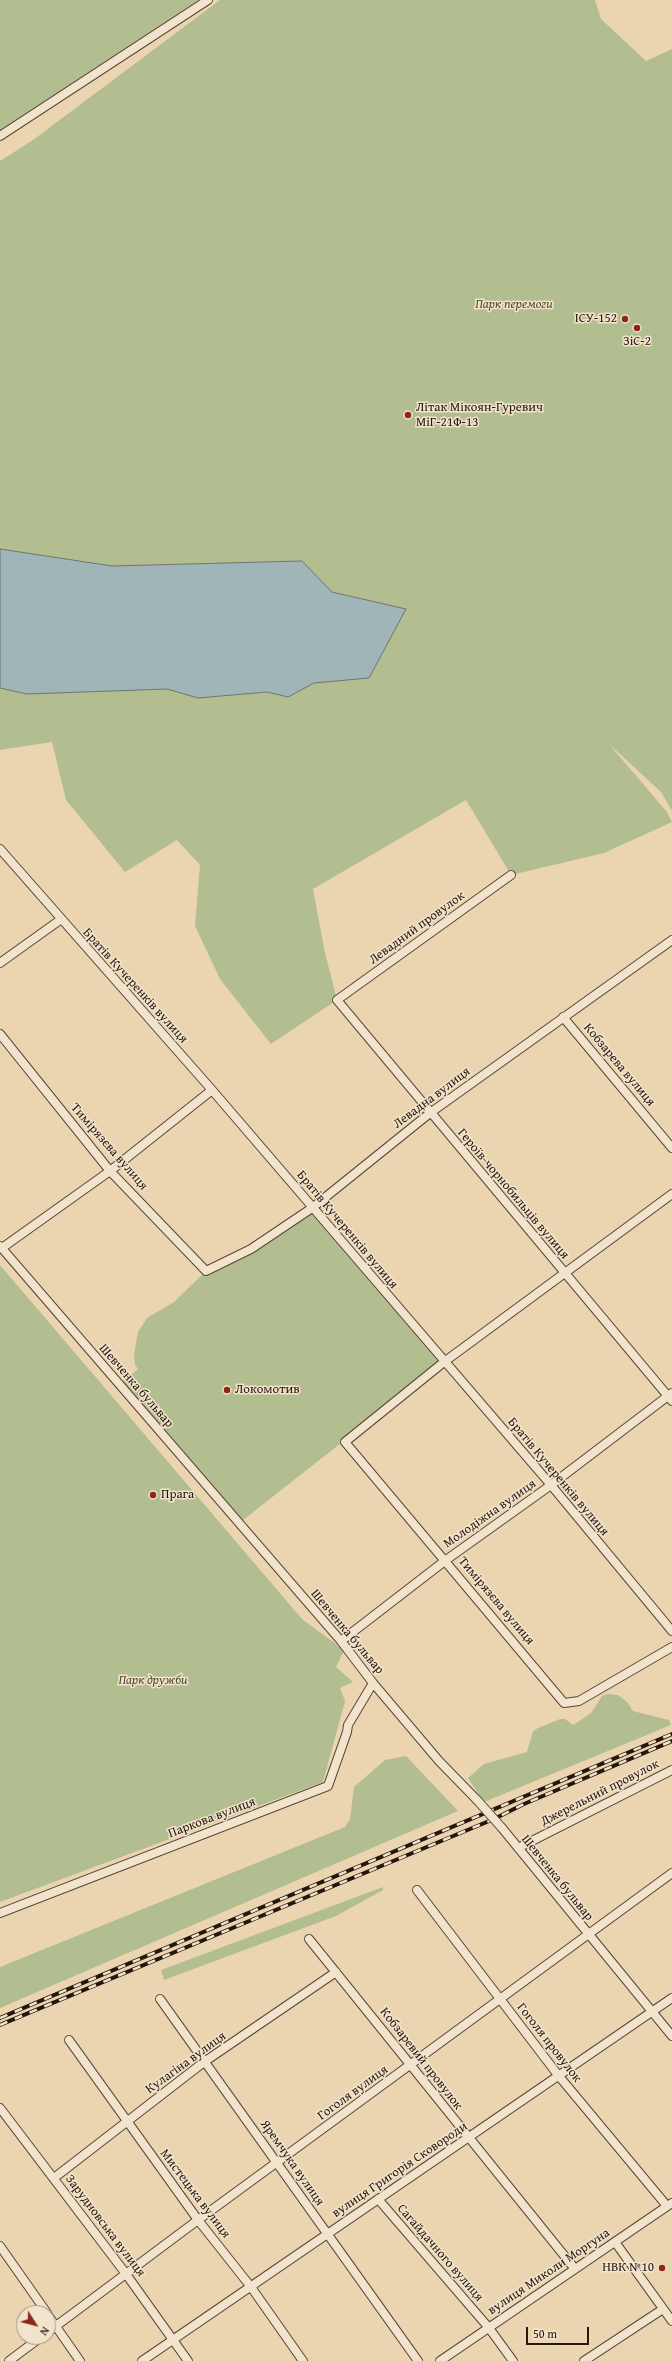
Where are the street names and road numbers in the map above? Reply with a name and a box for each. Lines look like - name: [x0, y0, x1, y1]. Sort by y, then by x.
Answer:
- street label: Левадний провулок: [366, 888, 468, 968]
- street label: Братів Кучеренків вулиця: [79, 925, 191, 1047]
- street label: Кобзарева вулиця: [580, 1020, 658, 1110]
- street label: Левадна вулиця: [390, 1064, 474, 1132]
- street label: Тимірязєва вулиця: [67, 1100, 151, 1194]
- street label: Героїв-чорнобильців вулиця: [454, 1126, 572, 1262]
- street label: Братів Кучеренків вулиця: [293, 1168, 401, 1292]
- street label: Шевченка бульвар: [95, 1341, 177, 1431]
- street label: Братів Кучеренків вулиця: [504, 1415, 612, 1539]
- street label: Молодіжна вулиця: [441, 1476, 539, 1552]
- street label: Тимірязєва вулиця: [455, 1554, 537, 1648]
- street label: Шевченка бульвар: [307, 1586, 387, 1678]
- street label: Джерельний провулок: [538, 1756, 662, 1830]
- street label: Паркова вулиця: [166, 1794, 258, 1842]
- street label: Шевченка бульвар: [518, 1832, 596, 1924]
- street label: Гоголя провулок: [513, 2000, 585, 2086]
- street label: Кобзаревий провулок: [376, 2005, 466, 2113]
- street label: Кулагіна вулиця: [143, 2029, 229, 2097]
- street label: Гоголя вулиця: [315, 2062, 391, 2124]
- street label: Яремчука вулиця: [257, 2117, 327, 2209]
- street label: вулиця Григорія Сковороди: [329, 2119, 471, 2221]
- street label: Мистецька вулиця: [156, 2146, 234, 2242]
- street label: Зарудновська вулиця: [62, 2172, 148, 2280]
- street label: Сагайдачного вулиця: [393, 2201, 487, 2305]
- street label: вулиця Миколи Моргуна: [485, 2225, 613, 2319]

